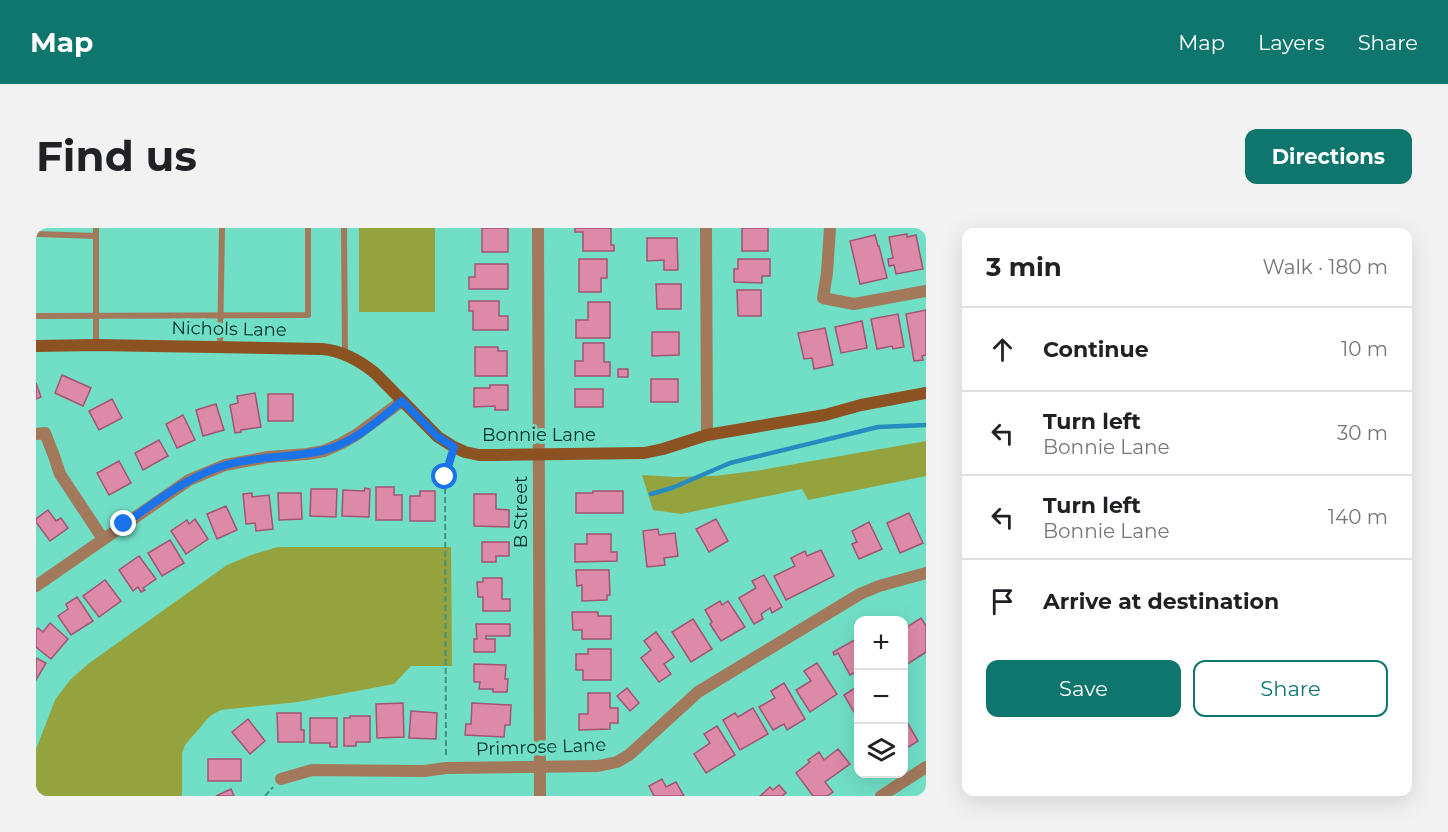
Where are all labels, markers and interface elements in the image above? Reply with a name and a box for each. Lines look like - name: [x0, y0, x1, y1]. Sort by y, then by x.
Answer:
- text: Map: [30, 25, 93, 59]
- text: Map: [1178, 30, 1225, 55]
- text: Layers: [1258, 30, 1325, 55]
- text: Share: [1358, 30, 1418, 55]
- button: Directions: [1245, 129, 1412, 184]
- text: Find us: [36, 130, 197, 182]
- text: 3 min: [986, 251, 1062, 283]
- text: Walk · 180 m: [1263, 255, 1388, 279]
- street label: Nichols Lane: [171, 317, 287, 341]
- icon: ahead: [986, 333, 1019, 366]
- text: Continue: [1043, 336, 1149, 363]
- text: 10 m: [1341, 337, 1388, 361]
- text: Turn left: [1043, 408, 1141, 435]
- icon: left: [986, 417, 1019, 450]
- text: 30 m: [1337, 421, 1388, 445]
- street label: Bonnie Lane: [482, 424, 596, 446]
- text: Bonnie Lane: [1043, 435, 1170, 459]
- route start: [431, 463, 457, 489]
- street label: B Street: [510, 476, 532, 548]
- text: Turn left: [1043, 492, 1141, 519]
- icon: left: [986, 501, 1019, 534]
- text: 140 m: [1328, 505, 1388, 529]
- route end: [110, 510, 136, 536]
- text: Bonnie Lane: [1043, 519, 1170, 543]
- icon: arrive: [986, 585, 1019, 618]
- text: Arrive at destination: [1043, 588, 1279, 615]
- map controls: [854, 616, 908, 778]
- button: +: [854, 616, 908, 670]
- button: Save: [986, 660, 1181, 717]
- button: Share: [1193, 660, 1388, 717]
- button: −: [854, 670, 908, 724]
- button: layers: [854, 724, 908, 778]
- street label: Primrose Lane: [475, 734, 607, 760]

